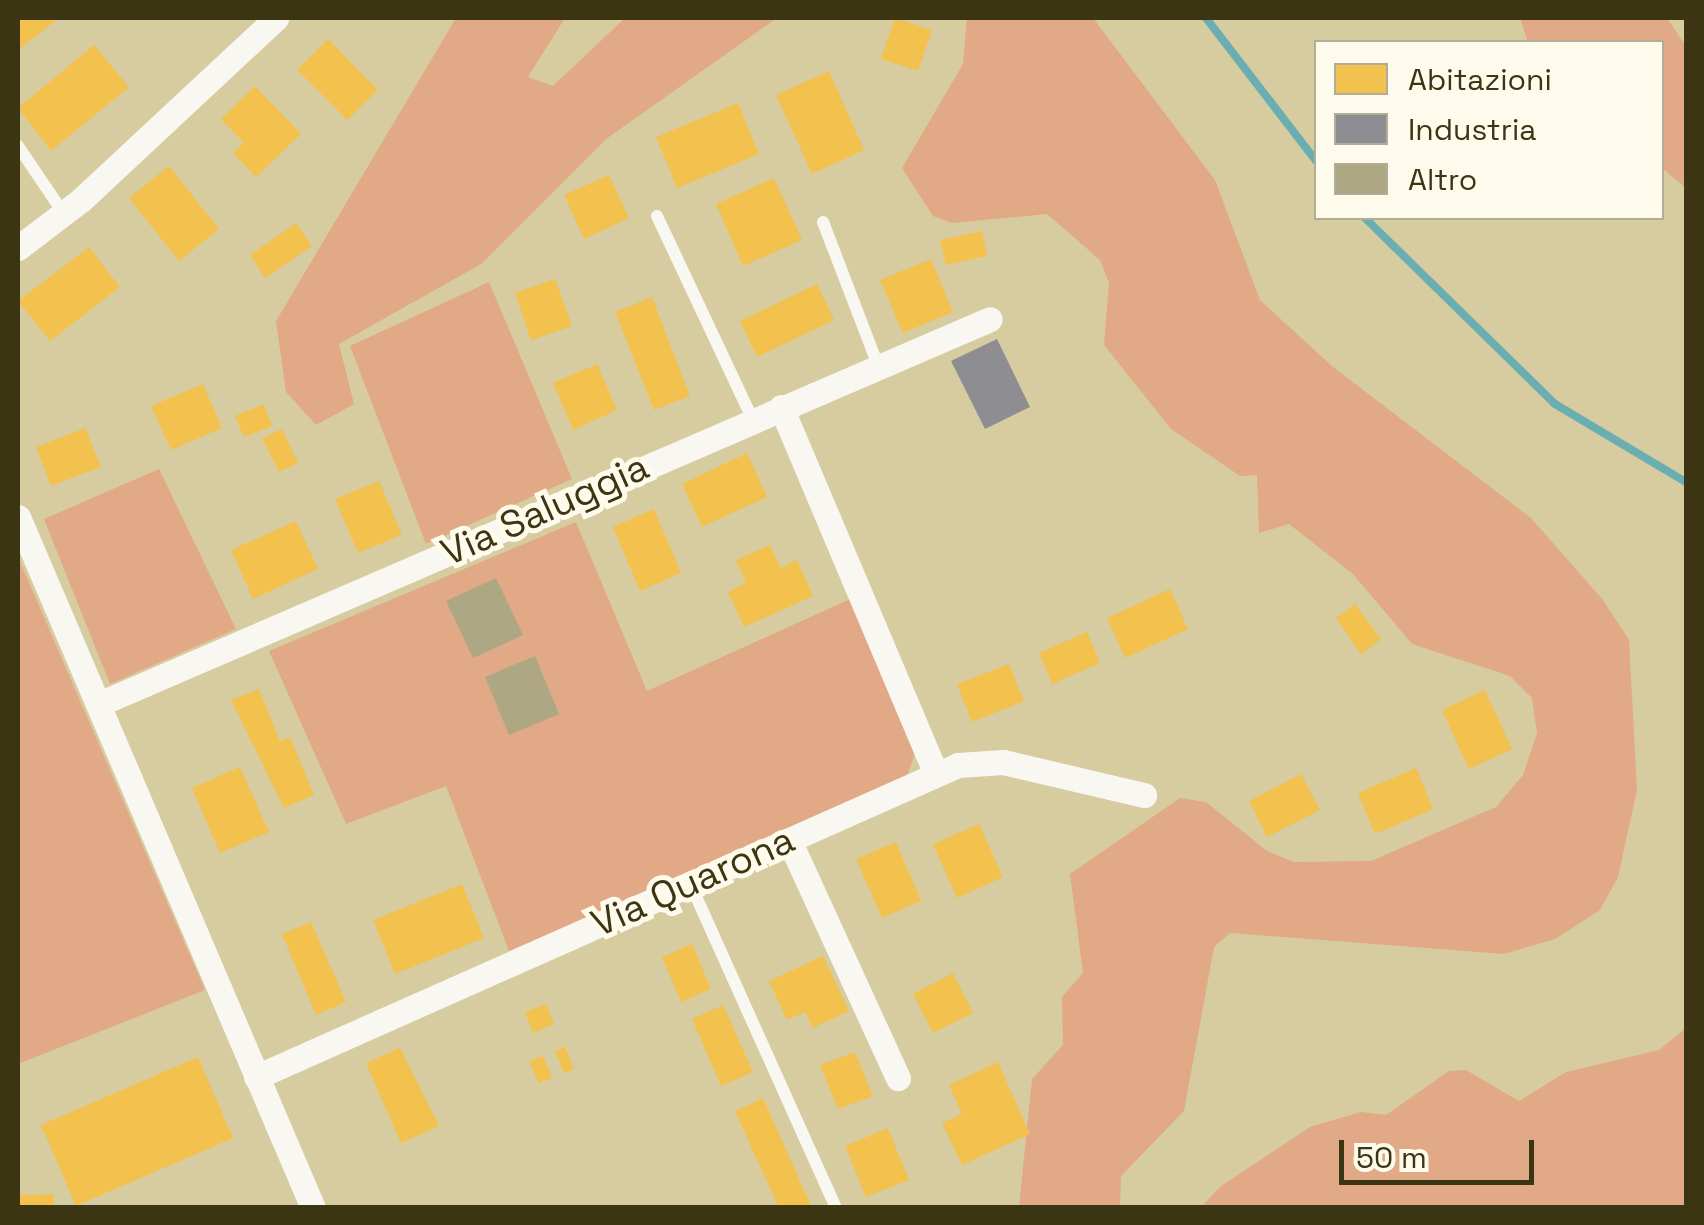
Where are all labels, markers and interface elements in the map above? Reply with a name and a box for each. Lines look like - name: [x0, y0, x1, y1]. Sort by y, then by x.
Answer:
- legend: [1314, 40, 1664, 220]
- text: Abitazioni: [1408, 60, 1552, 99]
- text: Industria: [1408, 110, 1537, 149]
- text: Altro: [1408, 160, 1477, 199]
- street label: Via Saluggia: [434, 444, 656, 576]
- street label: Via Quarona: [584, 817, 802, 947]
- scale bar: [1344, 1120, 1539, 1182]
- text: 50 m: [1356, 1138, 1427, 1177]

